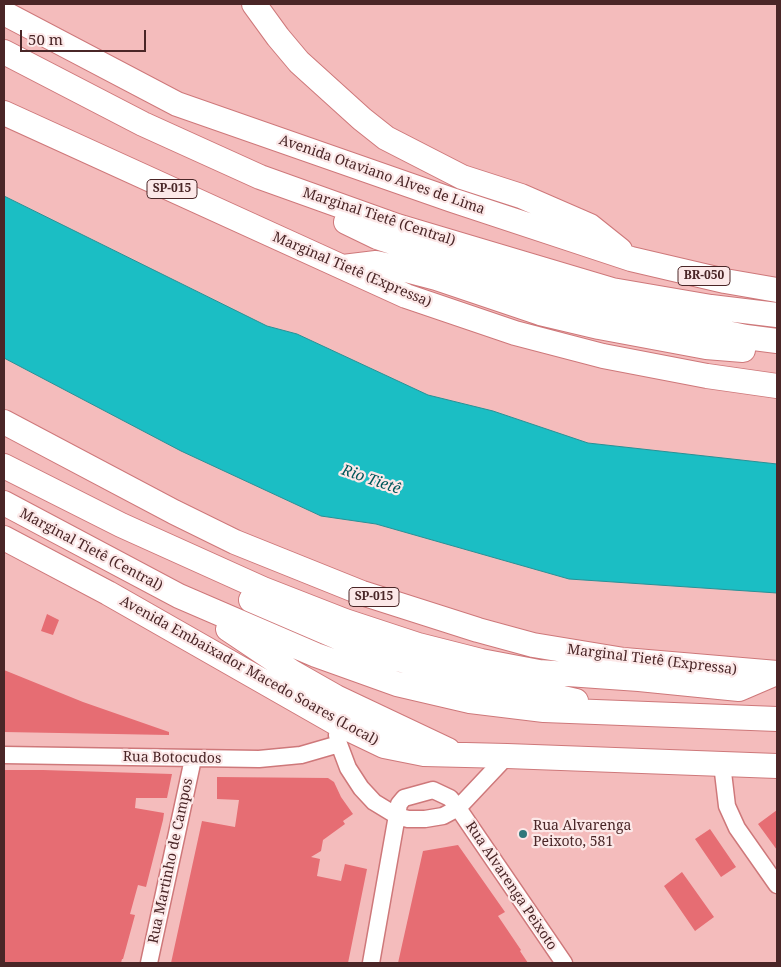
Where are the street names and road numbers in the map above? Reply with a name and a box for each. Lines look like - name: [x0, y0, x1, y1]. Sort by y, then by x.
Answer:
- street label: Avenida Otaviano Alves de Lima: [277, 132, 487, 218]
- road number: SP-015: [147, 180, 197, 198]
- street label: Marginal Tietê (Central): [301, 184, 457, 250]
- street label: Marginal Tietê (Expressa): [270, 229, 434, 311]
- road number: BR-050: [678, 266, 730, 286]
- street label: Marginal Tietê (Central): [17, 505, 165, 595]
- road number: SP-015: [349, 588, 399, 606]
- street label: Avenida Embaixador Macedo Soares (Local): [117, 593, 381, 749]
- street label: Marginal Tietê (Expressa): [566, 641, 738, 679]
- street label: Rua Botocudos: [123, 749, 221, 767]
- street label: Rua Martinho de Campos: [145, 777, 197, 945]
- street label: Rua Alvarenga Peixoto: [462, 818, 560, 954]

